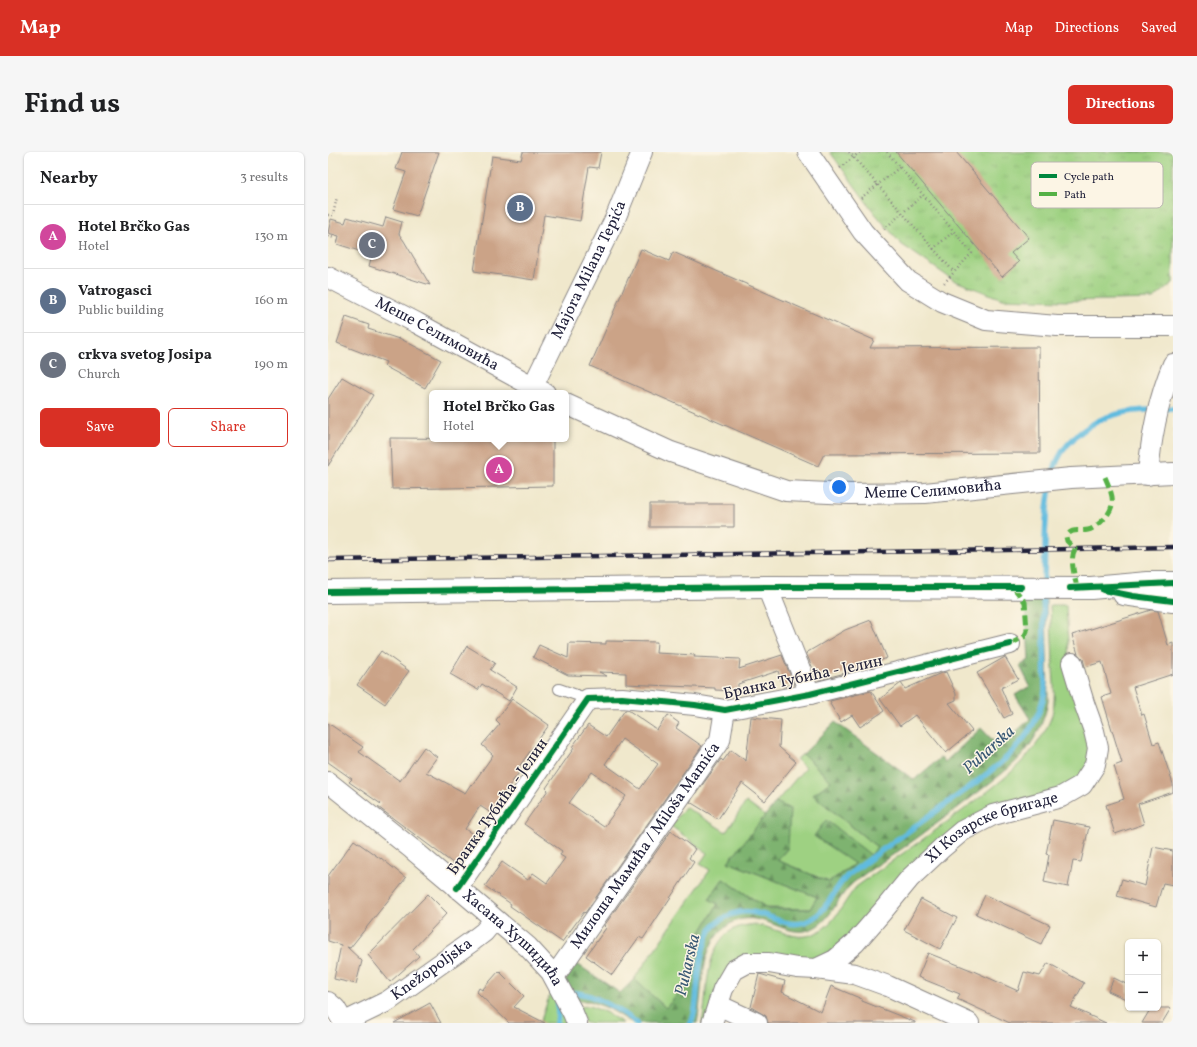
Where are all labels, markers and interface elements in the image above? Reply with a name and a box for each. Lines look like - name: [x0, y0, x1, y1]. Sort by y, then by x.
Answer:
- text: Map: [20, 15, 61, 41]
- text: Map: [1005, 19, 1033, 38]
- text: Directions: [1055, 19, 1119, 38]
- text: Saved: [1141, 19, 1177, 38]
- text: Find us: [24, 85, 120, 124]
- button: Directions: [1068, 85, 1173, 124]
- legend: [1031, 162, 1163, 208]
- text: Nearby: [40, 167, 98, 190]
- text: 3 results: [240, 169, 288, 187]
- text: Cycle path: [1064, 170, 1114, 185]
- text: Path: [1064, 188, 1087, 203]
- pin: B: [507, 193, 533, 223]
- street label: Majora Milana Tepića: [547, 197, 632, 343]
- text: Hotel Brčko Gas: [78, 217, 190, 238]
- text: A: [48, 228, 58, 246]
- text: 130 m: [255, 228, 288, 246]
- pin: C: [359, 230, 385, 260]
- text: Hotel: [78, 238, 109, 256]
- text: Vatrogasci: [78, 281, 152, 302]
- text: B: [49, 292, 57, 310]
- text: 160 m: [254, 292, 288, 310]
- street label: Меше Селимовића: [371, 292, 503, 377]
- text: Public building: [78, 302, 164, 320]
- text: crkva svetog Josipa: [78, 345, 212, 366]
- text: C: [49, 356, 57, 374]
- text: 190 m: [254, 356, 288, 374]
- text: Church: [78, 366, 120, 384]
- popup: [429, 390, 569, 442]
- text: Hotel Brčko Gas: [443, 397, 555, 418]
- button: Save: [40, 408, 160, 447]
- button: Share: [168, 408, 288, 447]
- text: Hotel: [443, 418, 474, 436]
- pin: A: [486, 455, 512, 485]
- street label: Меше Селимовића: [864, 474, 1003, 505]
- your location: [829, 477, 849, 497]
- street label: Бранка Тубића - Јелин: [721, 650, 885, 706]
- water label: Puharska: [958, 720, 1020, 780]
- street label: Бранка Тубића - Јелин: [442, 734, 554, 880]
- street label: Милоша Мамића / Miloša Mamića: [566, 738, 726, 954]
- street label: XI Козарске бригаде: [921, 787, 1061, 869]
- street label: Хасана Хушидића: [457, 885, 568, 990]
- water label: Puharska: [670, 932, 706, 998]
- street label: Knežopoljska: [387, 933, 477, 1006]
- map controls: [1125, 939, 1161, 1011]
- button: +: [1125, 939, 1161, 975]
- button: −: [1125, 975, 1161, 1011]

